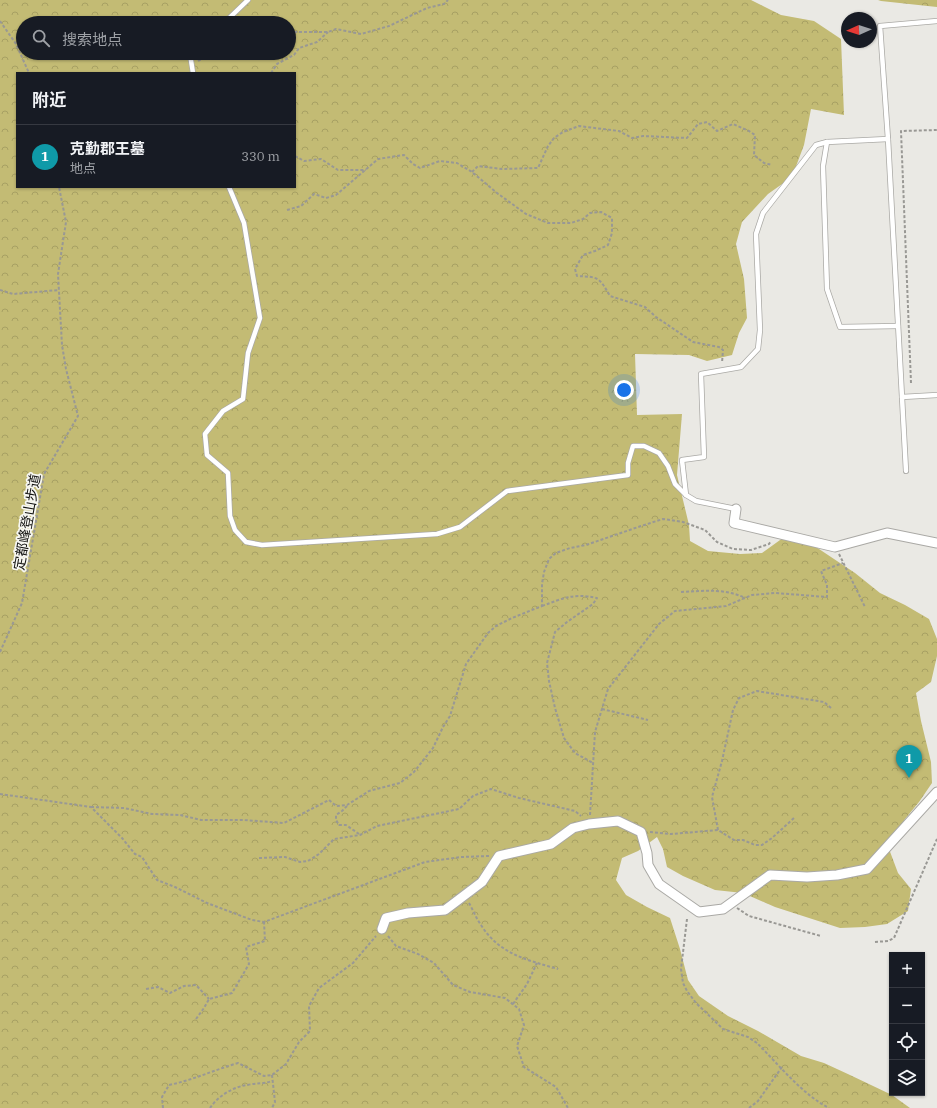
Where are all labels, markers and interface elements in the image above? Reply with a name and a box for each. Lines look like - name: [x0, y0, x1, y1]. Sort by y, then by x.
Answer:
- north arrow: [841, 12, 877, 48]
- search box: [16, 16, 296, 60]
- icon: search: [30, 27, 52, 49]
- text: 搜索地点: [62, 30, 122, 49]
- text: 附近: [32, 89, 66, 111]
- text: 克勤郡王墓: [70, 139, 145, 158]
- text: 1: [41, 148, 49, 165]
- text: 330 m: [241, 148, 280, 165]
- text: 地点: [70, 160, 96, 177]
- your location: [614, 380, 634, 400]
- street label: 定都峰登山步道: [10, 472, 44, 572]
- pin: 1: [896, 745, 922, 778]
- map controls: [889, 952, 925, 1096]
- button: +: [889, 952, 925, 988]
- button: −: [889, 988, 925, 1024]
- button: locate: [889, 1024, 925, 1060]
- button: layers: [889, 1060, 925, 1096]

